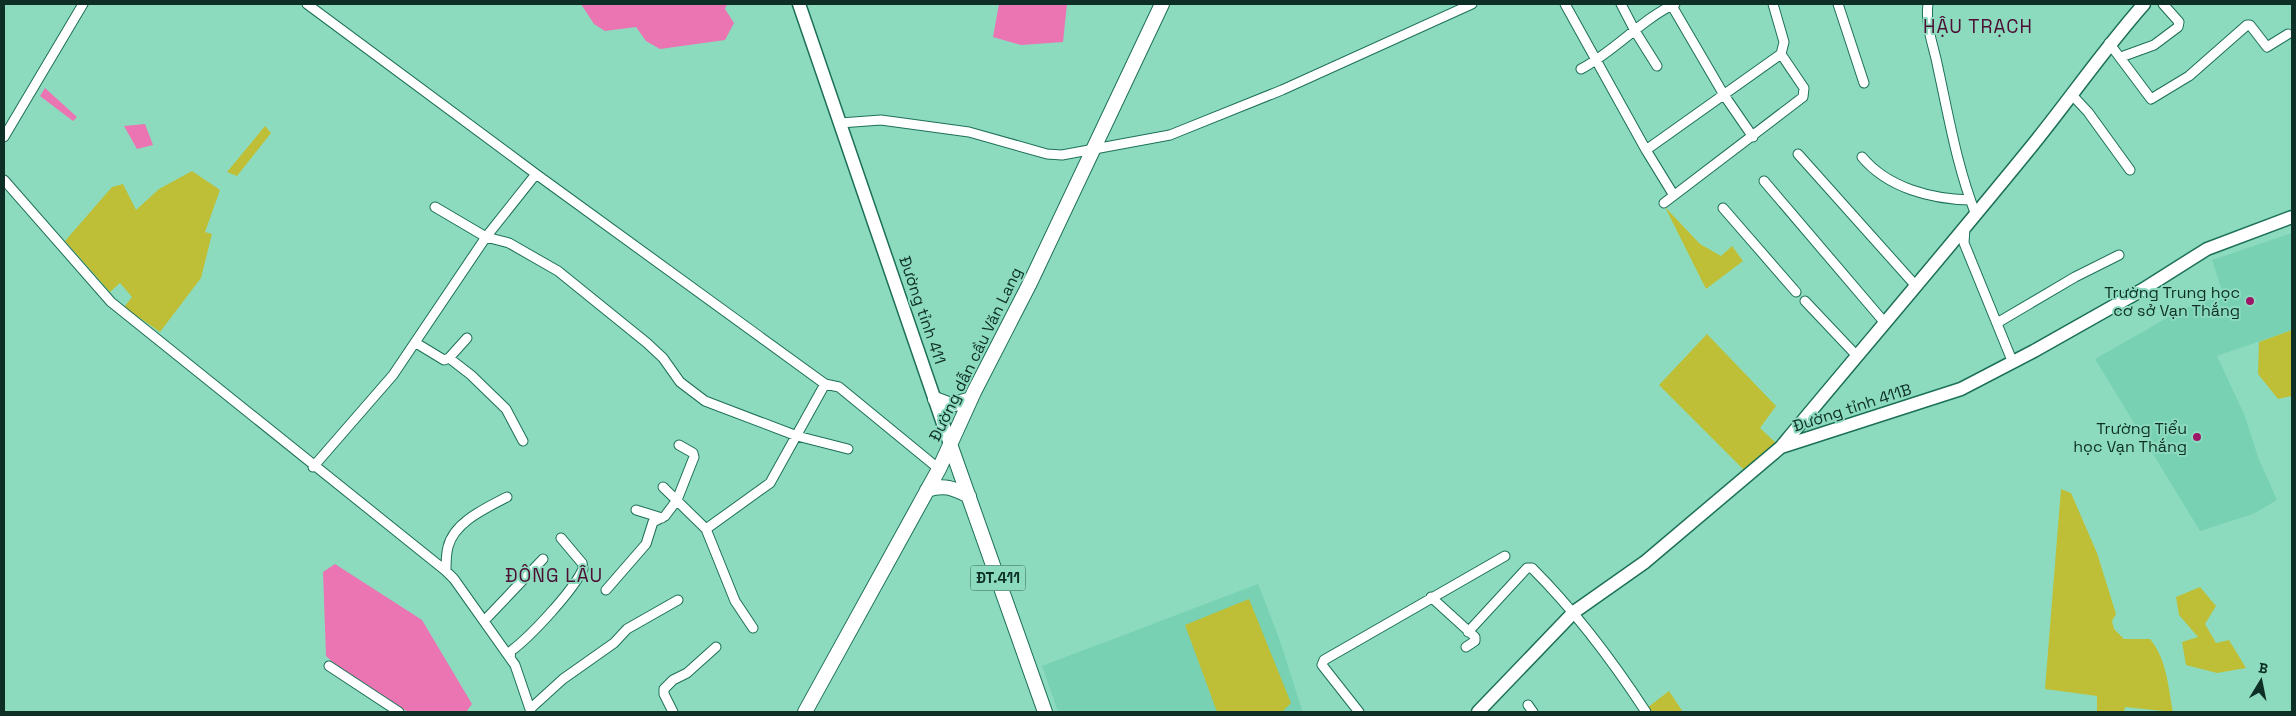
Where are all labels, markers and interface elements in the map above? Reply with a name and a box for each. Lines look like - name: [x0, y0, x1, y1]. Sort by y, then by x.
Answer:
- district label: HẬU TRẠCH: [1923, 14, 2033, 39]
- street label: Đường tỉnh 411: [894, 253, 951, 367]
- street label: Đường dẫn cầu Văn Lang: [924, 264, 1027, 445]
- place label: Trường Trung học cơ sở Vạn Thắng: [2104, 282, 2240, 321]
- marker: Trường Trung học cơ sở Vạn Thắng: [2244, 295, 2256, 307]
- street label: Đường tỉnh 411B: [1790, 378, 1914, 437]
- place label: Trường Tiểu học Vạn Thắng: [2073, 418, 2187, 457]
- marker: Trường Tiểu học Vạn Thắng: [2191, 431, 2203, 443]
- district label: ĐÔNG LÂU: [505, 563, 603, 588]
- road number: ĐT.411: [970, 566, 1026, 590]
- north arrow: [2236, 656, 2286, 706]
- text: B: [2257, 659, 2269, 678]

